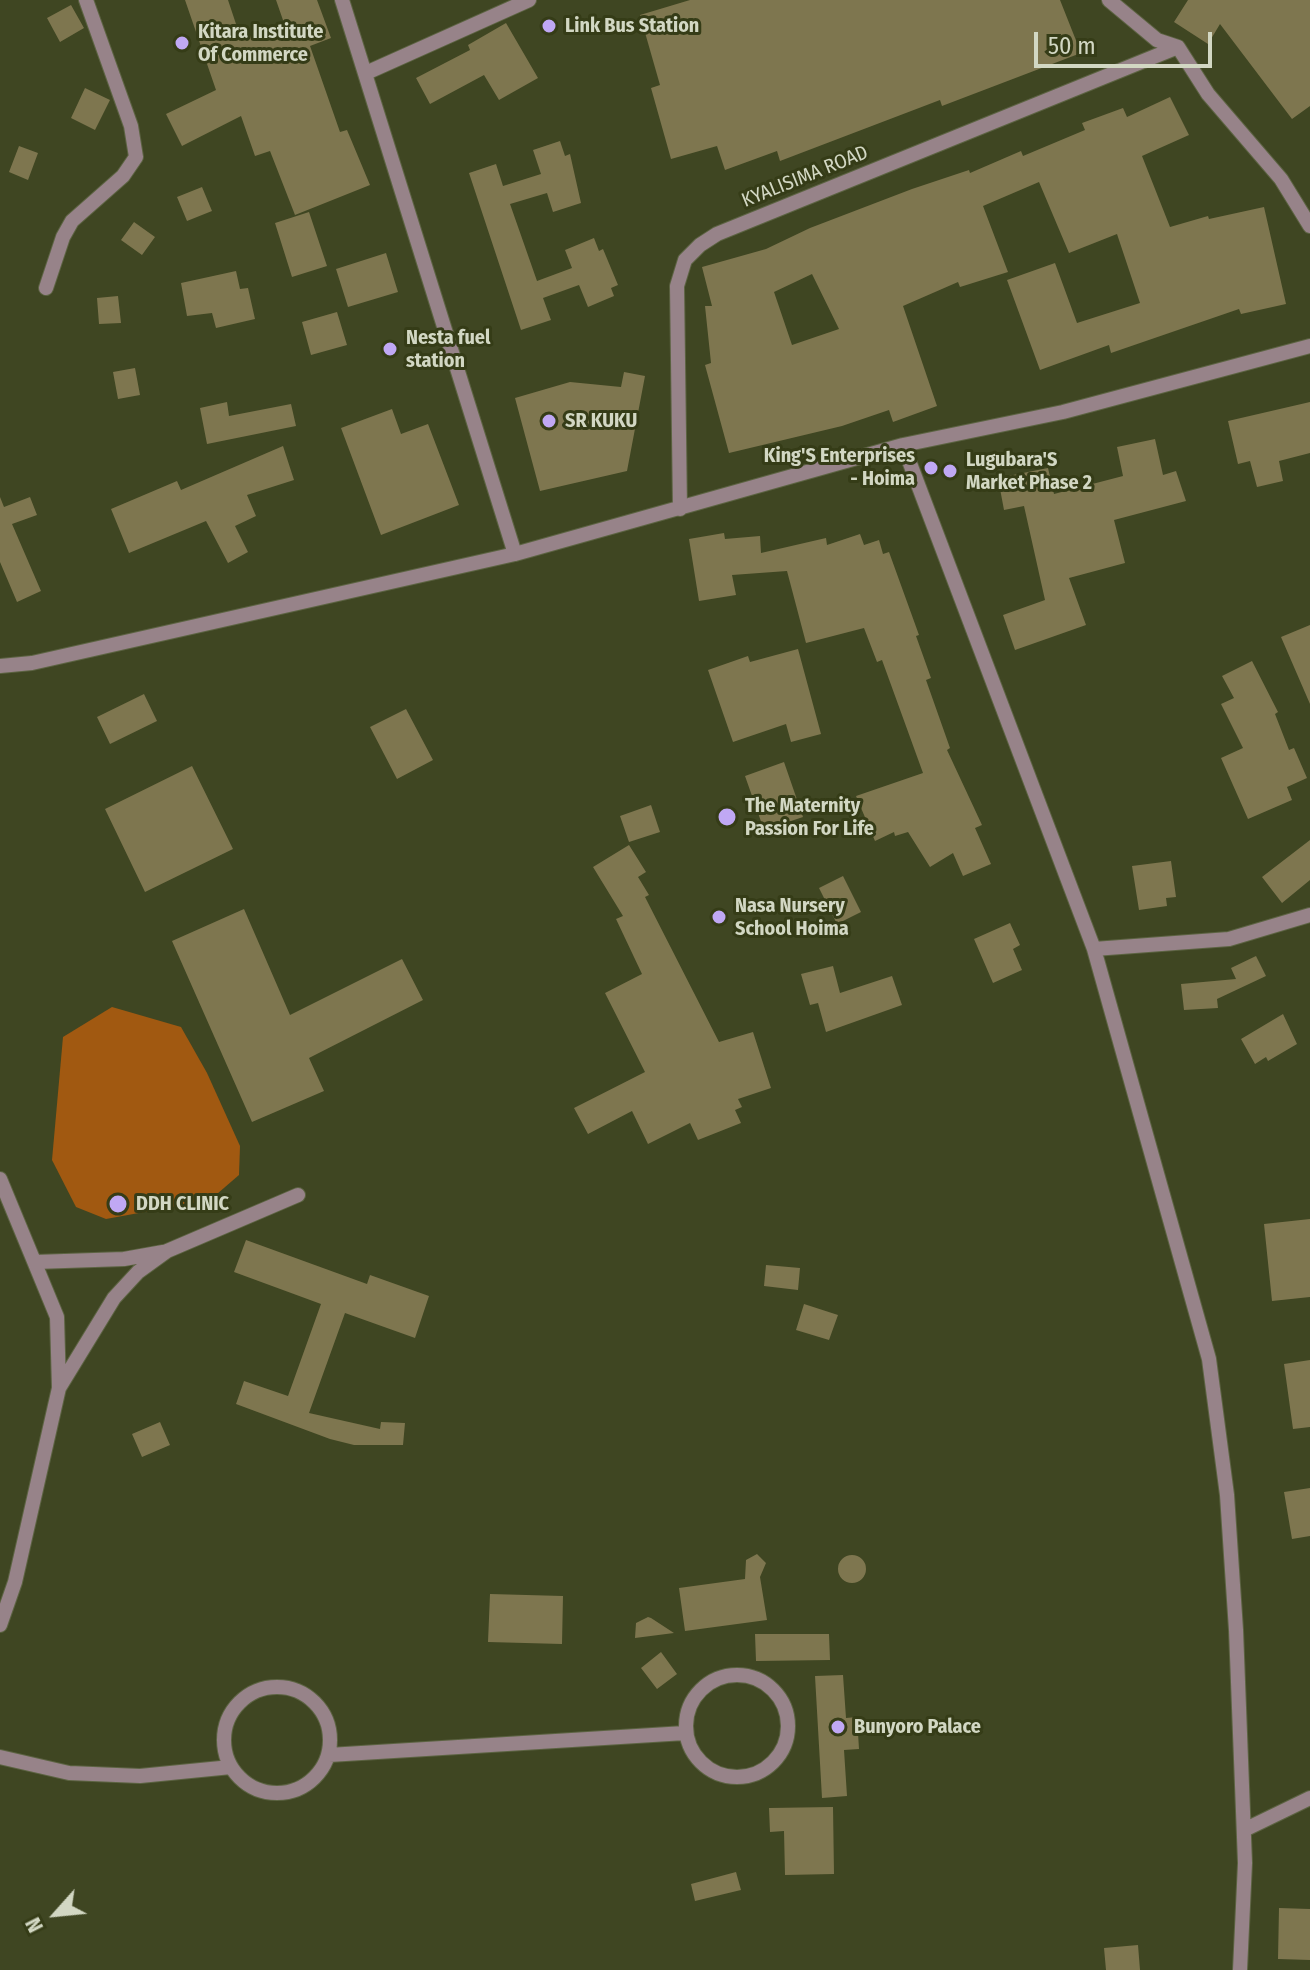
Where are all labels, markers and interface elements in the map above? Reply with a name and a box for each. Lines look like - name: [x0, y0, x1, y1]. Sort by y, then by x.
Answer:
- place label: Link Bus Station: [565, 14, 699, 38]
- scale bar: [1038, 16, 1216, 66]
- marker: Link Bus Station: [540, 17, 558, 35]
- place label: Kitara Institute Of Commerce: [198, 20, 323, 67]
- text: 50 m: [1048, 32, 1096, 60]
- marker: Kitara Institute Of Commerce: [173, 34, 191, 52]
- street label: KYALISIMA ROAD: [738, 141, 872, 213]
- place label: Nesta fuel station: [406, 326, 490, 373]
- marker: Nesta fuel station: [381, 340, 399, 358]
- place label: SR KUKU: [565, 409, 637, 433]
- marker: SR KUKU: [540, 412, 558, 430]
- place label: King'S Enterprises - Hoima: [764, 444, 915, 491]
- place label: Lugubara'S Market Phase 2: [966, 448, 1092, 495]
- marker: King'S Enterprises - Hoima: [922, 459, 940, 477]
- marker: Lugubara'S Market Phase 2: [941, 462, 959, 480]
- place label: The Maternity Passion For Life: [745, 794, 874, 841]
- marker: The Maternity Passion For Life: [716, 806, 738, 828]
- place label: Nasa Nursery School Hoima: [735, 894, 849, 941]
- marker: Nasa Nursery School Hoima: [710, 908, 728, 926]
- place label: DDH CLINIC: [136, 1192, 229, 1216]
- marker: DDH CLINIC: [107, 1193, 129, 1215]
- place label: Bunyoro Palace: [854, 1715, 981, 1739]
- marker: Bunyoro Palace: [829, 1718, 847, 1736]
- north arrow: [16, 1874, 96, 1954]
- text: N: [19, 1913, 49, 1937]

